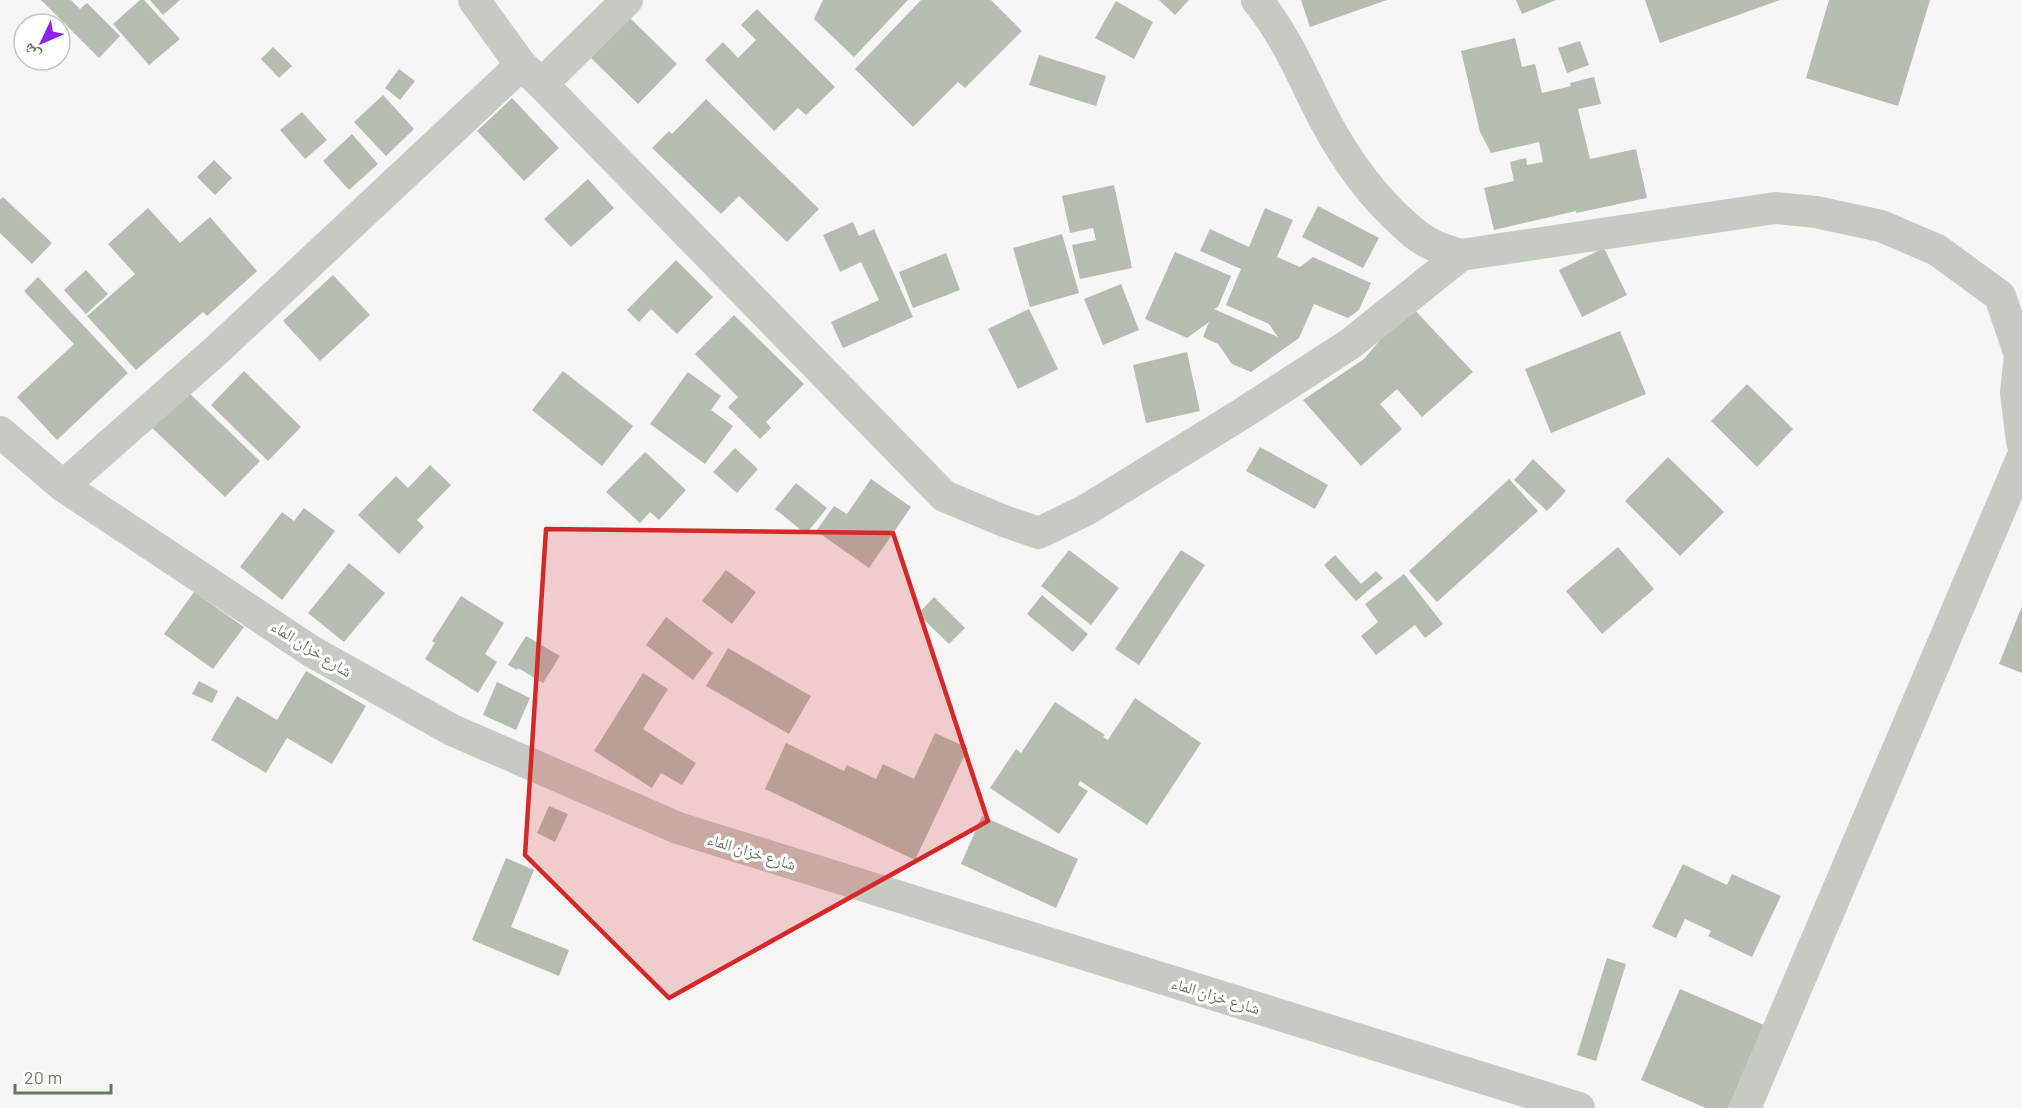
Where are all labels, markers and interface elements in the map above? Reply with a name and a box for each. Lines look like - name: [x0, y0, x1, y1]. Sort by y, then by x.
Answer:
- north arrow: [12, 12, 72, 72]
- text: ش: [18, 39, 44, 65]
- street label: شارع خزان الماء: [267, 616, 356, 682]
- street label: شارع خزان الماء: [705, 829, 799, 875]
- street label: شارع خزان الماء: [1169, 973, 1263, 1019]
- scale bar: [15, 1057, 111, 1095]
- text: 20 m: [24, 1066, 62, 1088]

